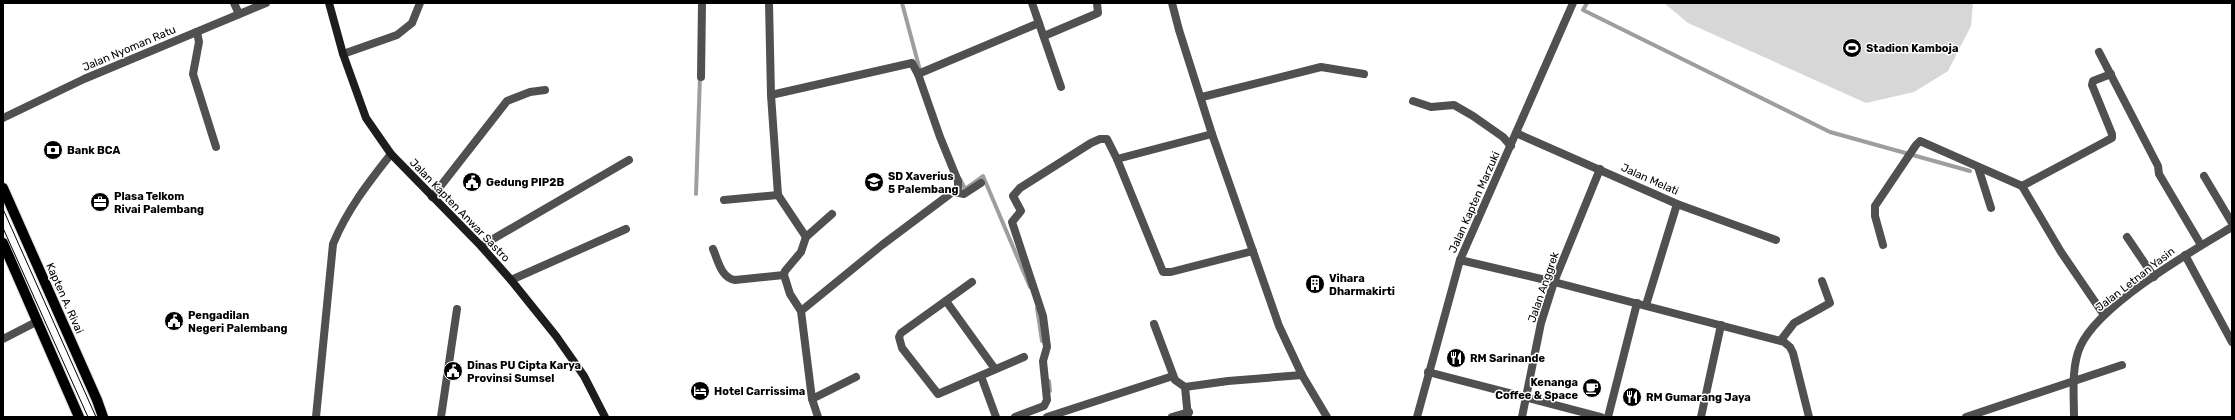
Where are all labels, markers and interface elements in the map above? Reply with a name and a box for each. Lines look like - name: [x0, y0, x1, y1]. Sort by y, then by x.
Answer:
- street label: Jalan Nyoman Ratu: [80, 23, 178, 74]
- sports icon: Stadion Kamboja: [1841, 37, 1863, 59]
- place label: Stadion Kamboja: [1866, 42, 1958, 55]
- bank icon: Bank BCA: [42, 139, 64, 161]
- place label: Bank BCA: [67, 144, 120, 157]
- street label: Jalan Kapten Marzuki: [1446, 150, 1503, 255]
- street label: Jalan Kapten Anwar Sastro: [407, 156, 512, 265]
- street label: Jalan Melati: [1619, 161, 1681, 198]
- place label: SD Xaverius 5 Palembang: [888, 170, 959, 196]
- public building icon: Gedung PIP2B: [461, 171, 483, 193]
- school or university icon: SD Xaverius 5 Palembang: [863, 171, 885, 193]
- place label: Gedung PIP2B: [486, 176, 564, 189]
- place label: Plasa Telkom Rivai Palembang: [114, 190, 204, 216]
- office icon: Plasa Telkom Rivai Palembang: [89, 191, 111, 213]
- street label: Jalan Letnan Yasin: [2093, 245, 2177, 314]
- street label: Jalan Anggrek: [1525, 250, 1562, 324]
- street label: Kapten A. Rivai: [43, 261, 86, 336]
- place label: Vihara Dharmakirti: [1329, 272, 1395, 298]
- building icon: Vihara Dharmakirti: [1304, 273, 1326, 295]
- place label: Pengadilan Negeri Palembang: [188, 309, 287, 335]
- public building icon: Pengadilan Negeri Palembang: [163, 310, 185, 332]
- restaurant icon: RM Sarinande: [1445, 347, 1467, 369]
- place label: RM Sarinande: [1470, 352, 1546, 365]
- place label: Dinas PU Cipta Karya Provinsi Sumsel: [467, 359, 581, 385]
- public building icon: Dinas PU Cipta Karya Provinsi Sumsel: [442, 360, 464, 382]
- place label: Kenanga Coffee & Space: [1495, 376, 1578, 402]
- cafe icon: Kenanga Coffee & Space: [1581, 377, 1603, 399]
- hotel icon: Hotel Carrissima: [689, 380, 711, 402]
- place label: Hotel Carrissima: [714, 385, 805, 398]
- restaurant icon: RM Gumarang Jaya: [1621, 386, 1643, 408]
- place label: RM Gumarang Jaya: [1646, 391, 1751, 404]

